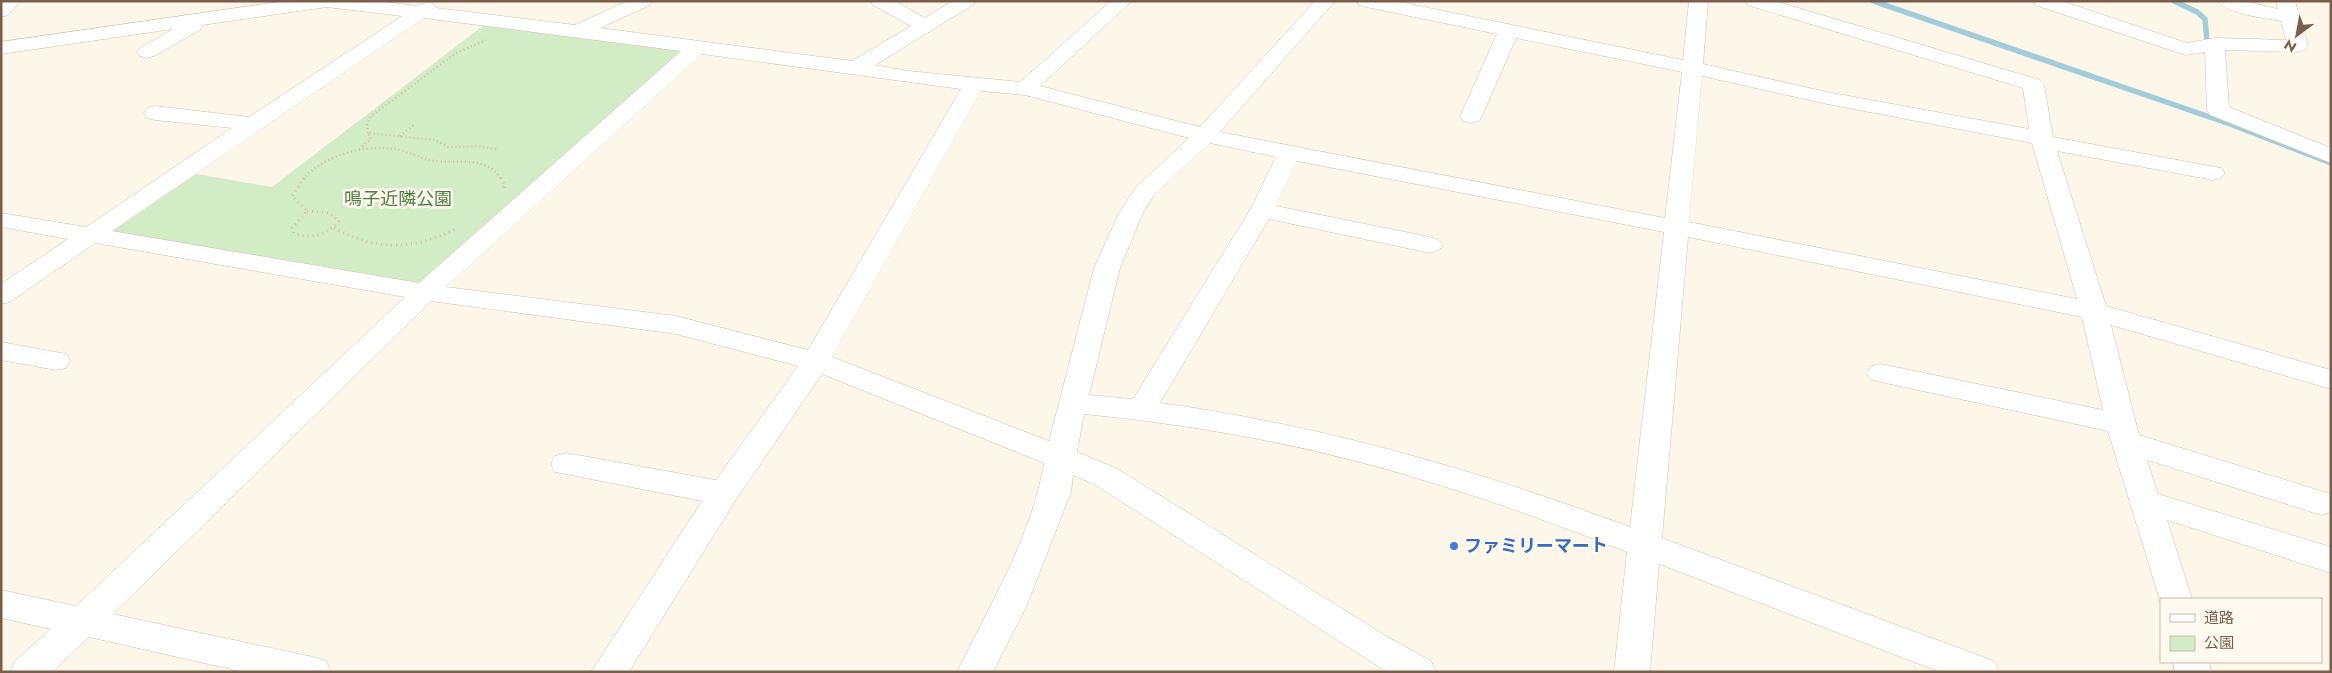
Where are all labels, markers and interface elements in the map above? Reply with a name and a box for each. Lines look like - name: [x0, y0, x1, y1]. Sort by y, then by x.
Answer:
- north arrow: [2272, 10, 2322, 60]
- text: N: [2280, 35, 2300, 57]
- park label: 鳴子近隣公園: [344, 186, 452, 212]
- place label: ファミリーマート: [1464, 533, 1608, 559]
- marker: ファミリーマート: [1448, 540, 1460, 552]
- legend: [2160, 598, 2322, 663]
- text: 道路: [2204, 607, 2234, 629]
- text: 公園: [2204, 632, 2234, 654]

